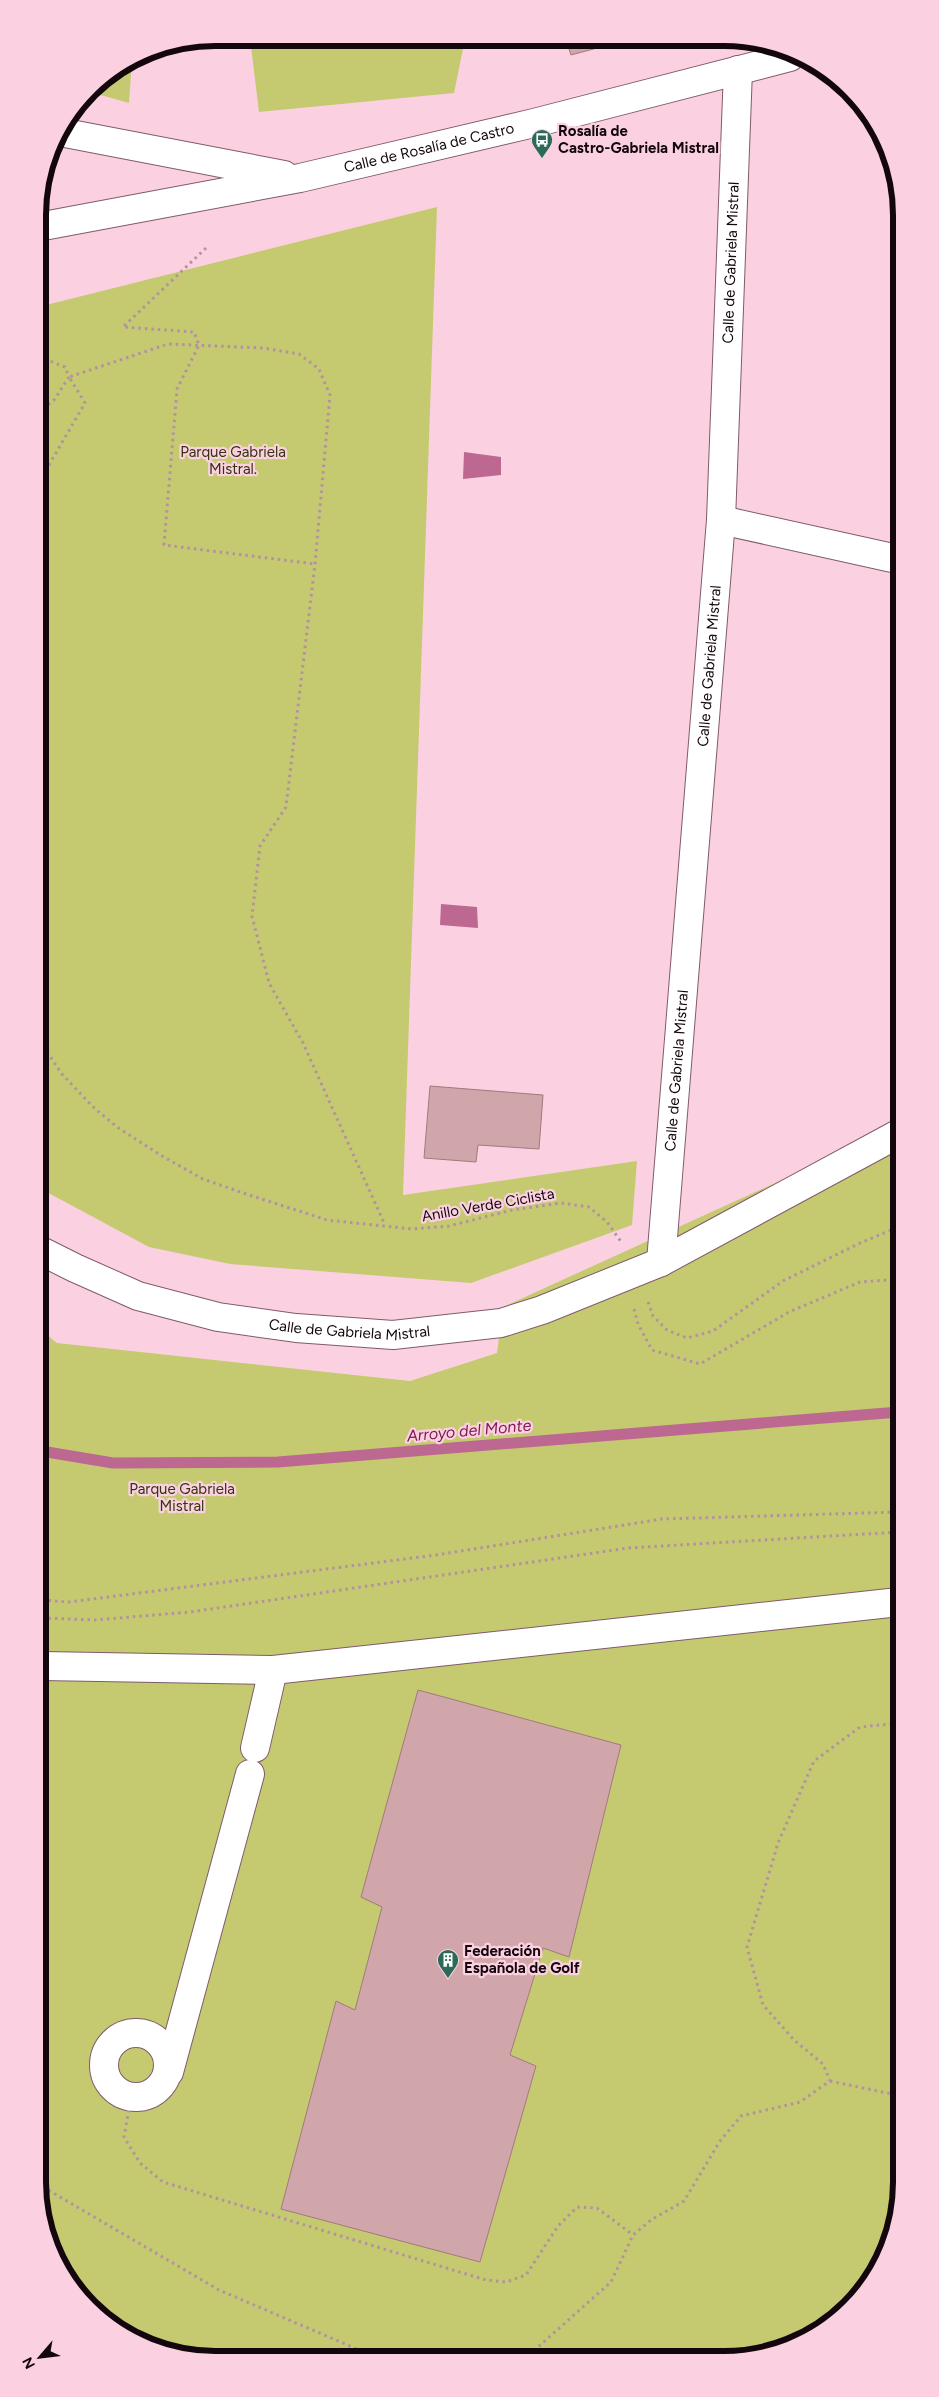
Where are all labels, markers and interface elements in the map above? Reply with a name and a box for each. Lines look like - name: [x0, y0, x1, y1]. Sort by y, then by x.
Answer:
- street label: Calle de Rosalía de Castro: [342, 119, 516, 176]
- place label: Rosalía de Castro-Gabriela Mistral: [558, 122, 719, 157]
- bus stop icon: Rosalía de Castro-Gabriela Mistral: [530, 128, 554, 159]
- street label: Calle de Gabriela Mistral: [719, 181, 743, 344]
- park label: Parque Gabriela Mistral.: [180, 443, 286, 478]
- street label: Calle de Gabriela Mistral: [694, 584, 725, 747]
- street label: Calle de Gabriela Mistral: [661, 989, 692, 1152]
- street label: Anillo Verde Ciclista: [420, 1184, 556, 1226]
- street label: Calle de Gabriela Mistral: [268, 1315, 431, 1344]
- water label: Arroyo del Monte: [405, 1416, 532, 1445]
- park label: Parque Gabriela Mistral: [129, 1480, 235, 1515]
- place label: Federación Española de Golf: [464, 1942, 580, 1977]
- building icon: Federación Española de Golf: [436, 1948, 460, 1979]
- north arrow: [15, 2332, 65, 2382]
- text: N: [19, 2354, 39, 2372]

